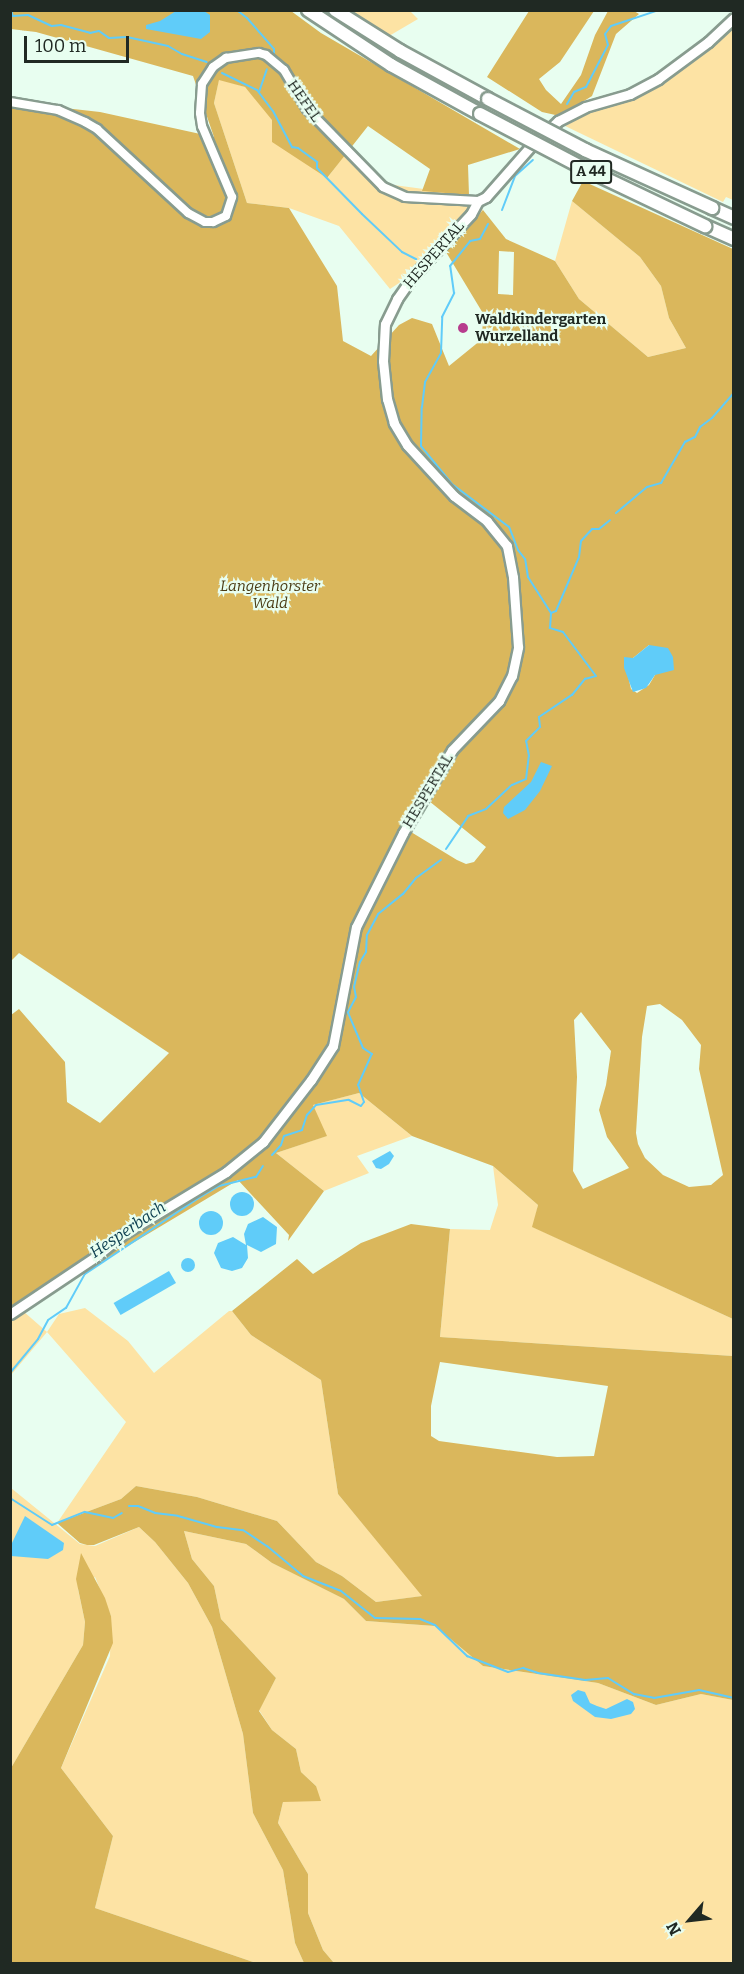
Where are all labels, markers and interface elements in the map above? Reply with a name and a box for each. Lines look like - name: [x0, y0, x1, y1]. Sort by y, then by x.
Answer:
- scale bar: [27, 24, 132, 62]
- text: 100 m: [35, 35, 86, 57]
- street label: HEFEL: [283, 77, 325, 125]
- road number: A 44: [570, 161, 612, 183]
- street label: HESPERTAL: [400, 218, 468, 292]
- place label: Waldkindergarten Wurzelland: [475, 310, 606, 345]
- marker: Waldkindergarten Wurzelland: [456, 321, 470, 335]
- park label: Langenhorster Wald: [220, 577, 320, 612]
- street label: HESPERTAL: [399, 751, 457, 831]
- water label: Hesperbach: [87, 1198, 169, 1262]
- north arrow: [660, 1890, 720, 1950]
- text: N: [662, 1919, 685, 1939]

